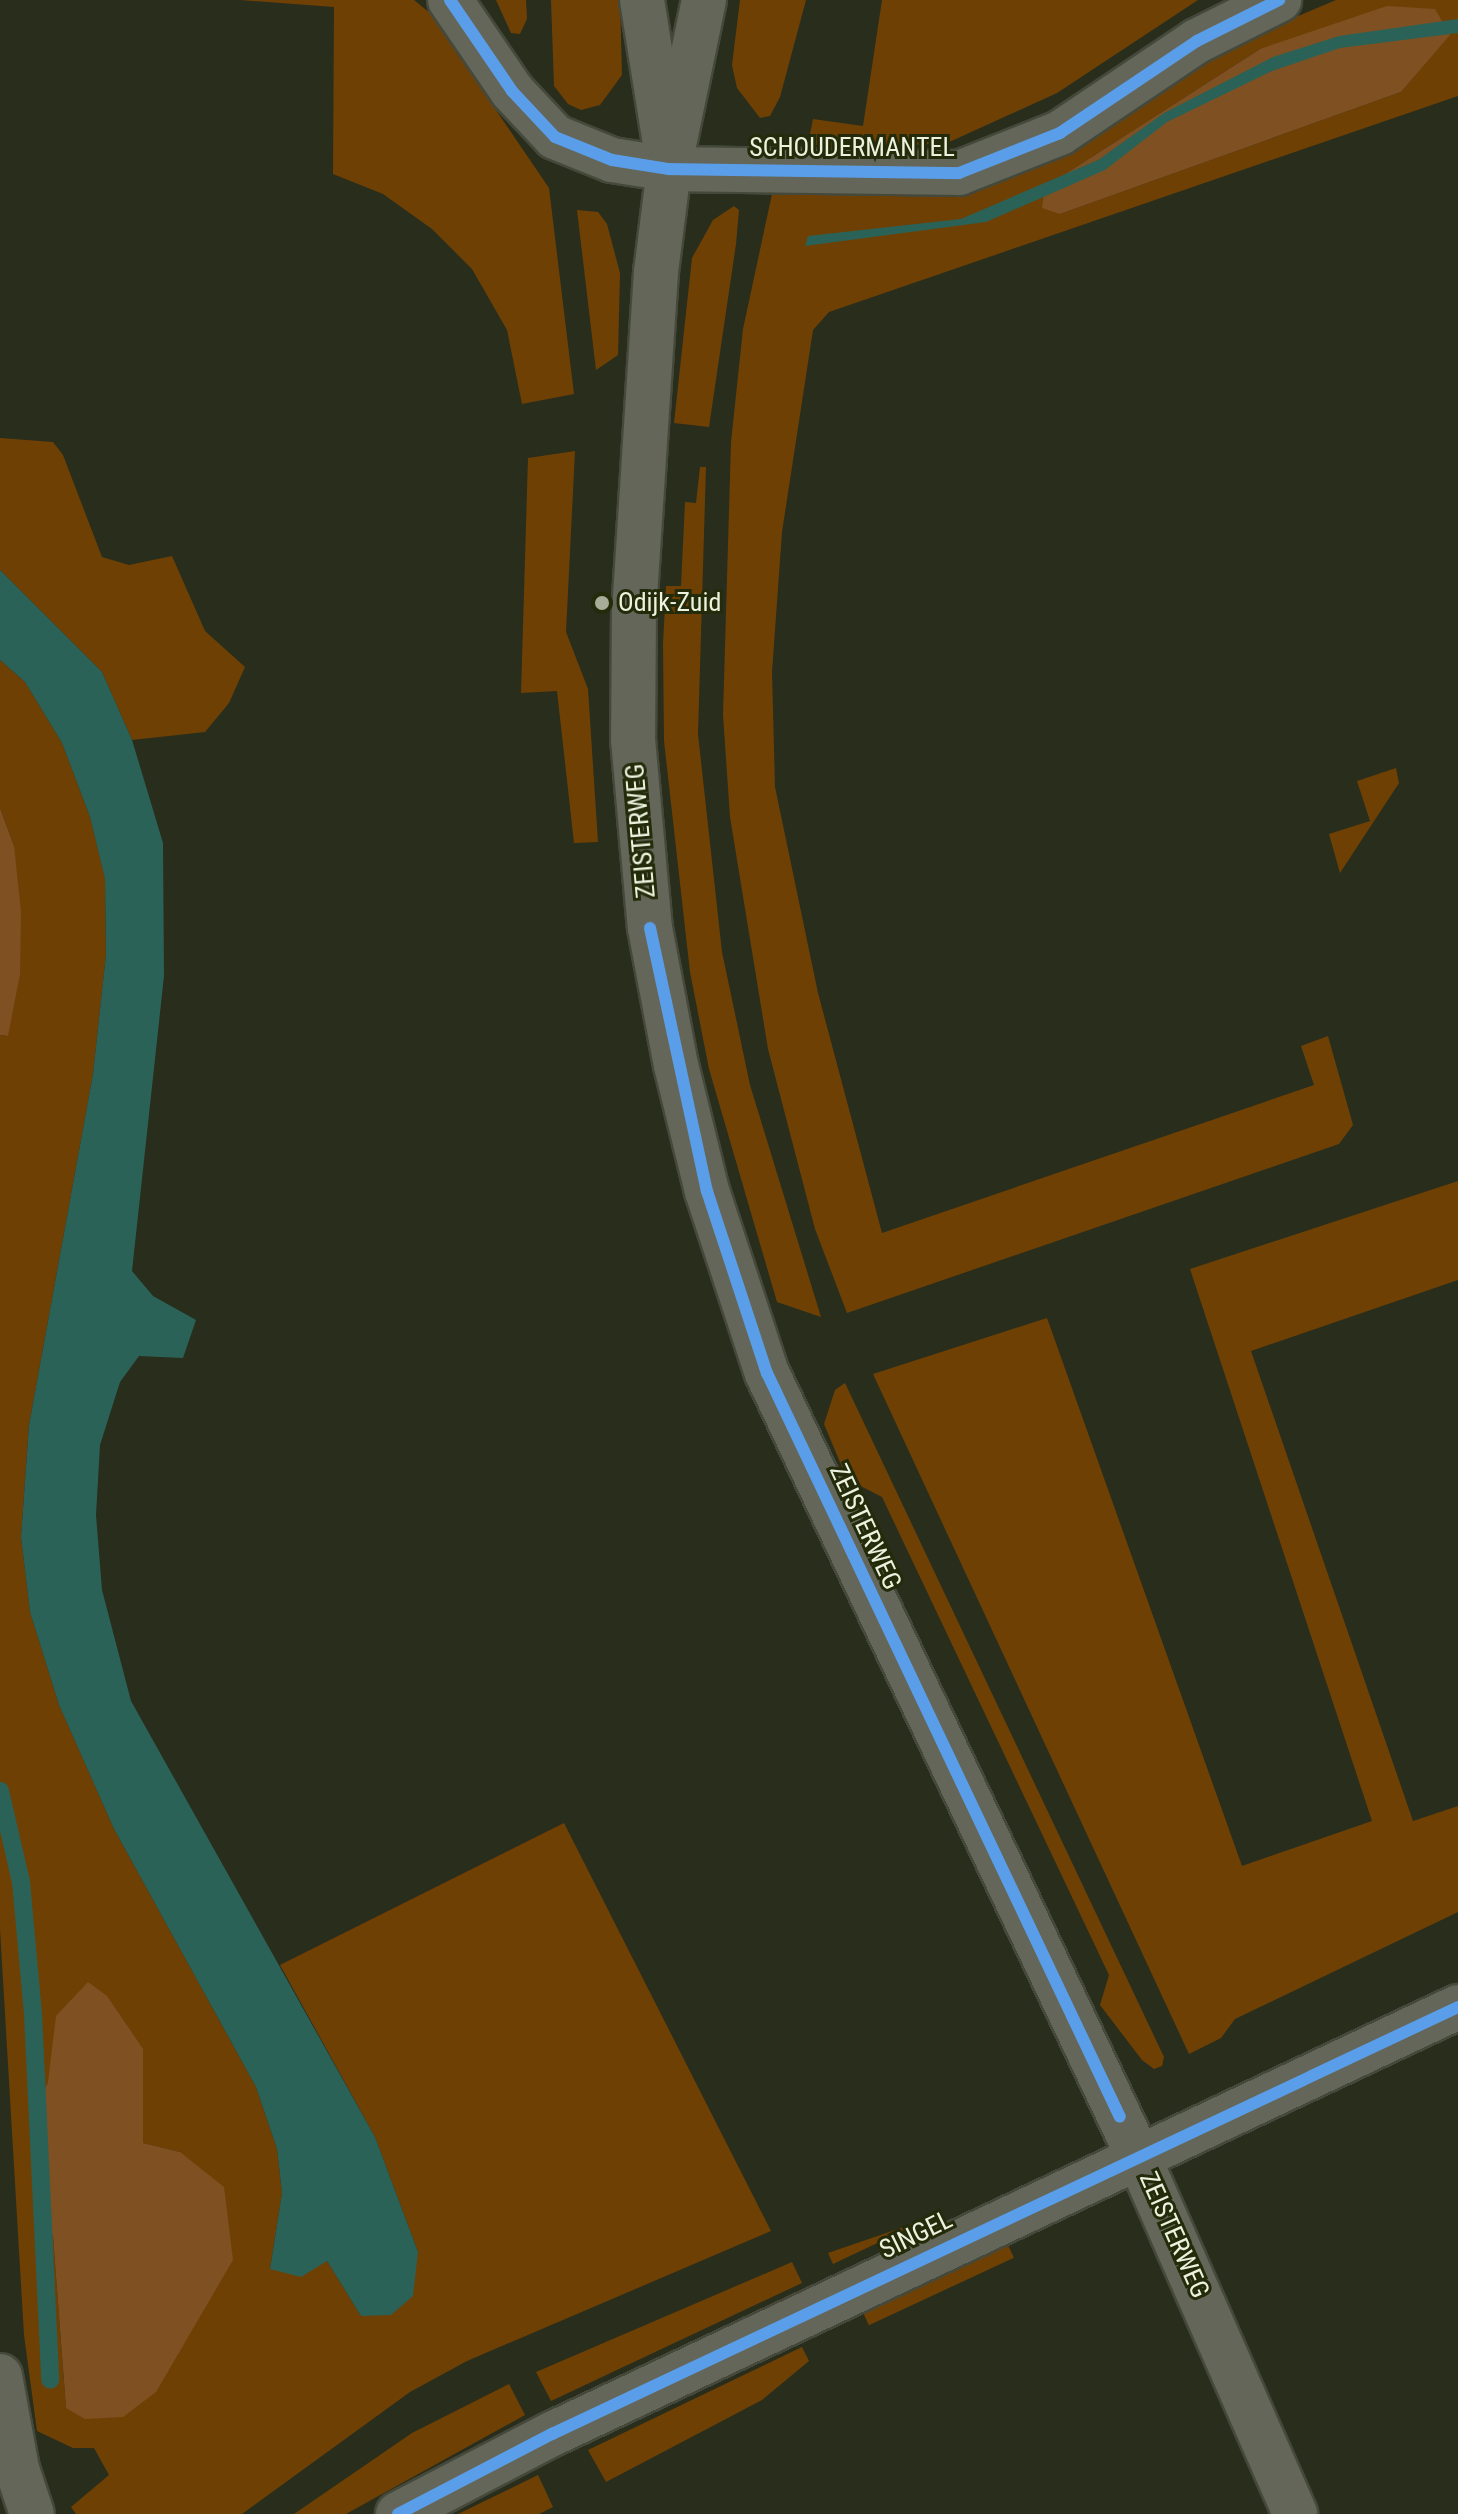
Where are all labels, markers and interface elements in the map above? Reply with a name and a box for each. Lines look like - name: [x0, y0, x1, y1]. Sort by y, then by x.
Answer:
- street label: SCHOUDERMANTEL: [749, 132, 955, 164]
- place label: Odijk-Zuid: [618, 587, 721, 619]
- marker: Odijk-Zuid: [593, 594, 611, 612]
- street label: ZEISTERWEG: [620, 762, 662, 900]
- street label: ZEISTERWEG: [822, 1459, 908, 1595]
- street label: ZEISTERWEG: [1132, 2167, 1216, 2303]
- street label: SINGEL: [875, 2204, 957, 2266]

